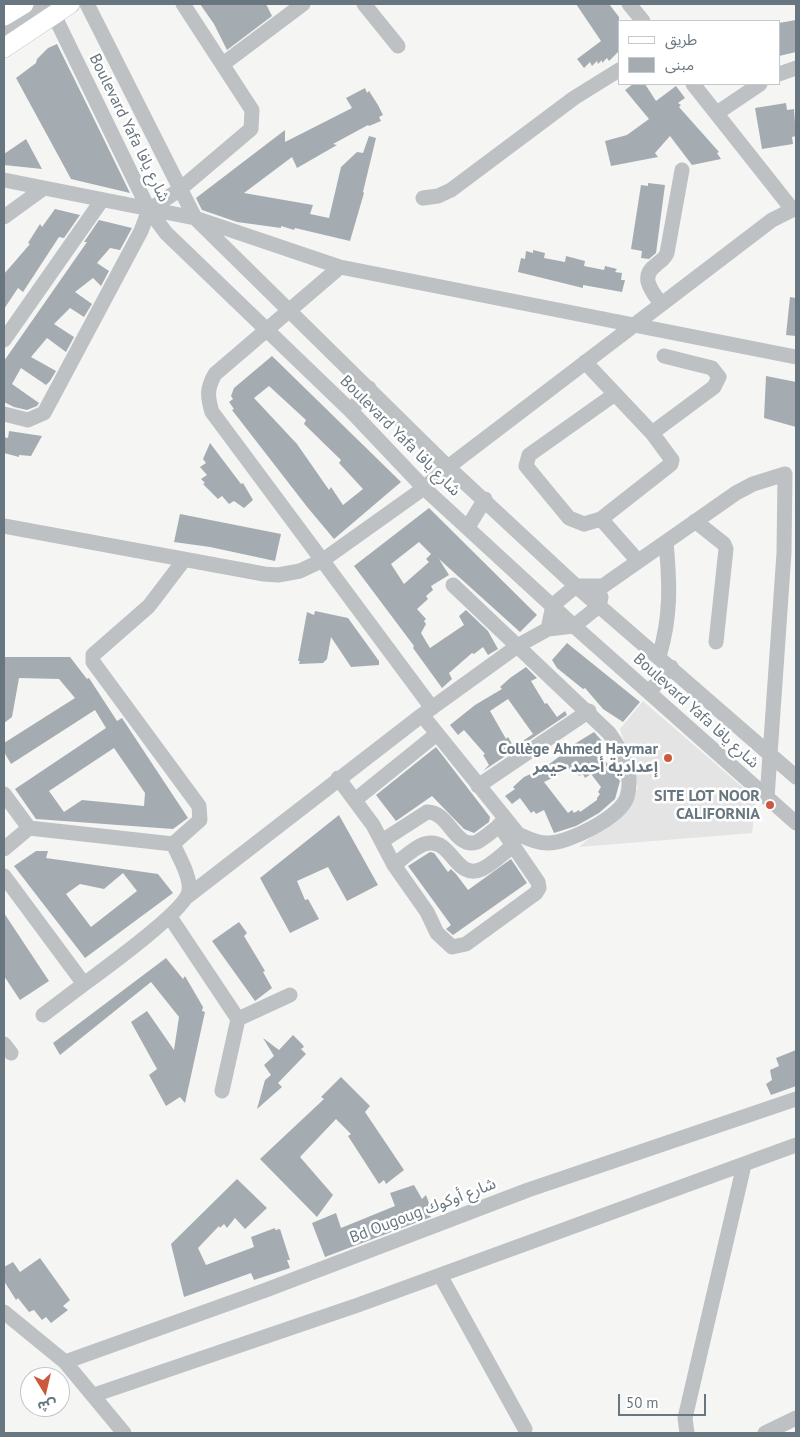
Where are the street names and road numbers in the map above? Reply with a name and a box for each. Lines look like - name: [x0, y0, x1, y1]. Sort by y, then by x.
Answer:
- street label: Boulevard Yafa شارع يافا: [85, 51, 173, 205]
- street label: Boulevard Yafa شارع يافا: [336, 372, 464, 500]
- street label: Boulevard Yafa شارع يافا: [629, 649, 763, 773]
- street label: Bd Ougoug شارع أوكوك: [347, 1174, 499, 1248]

